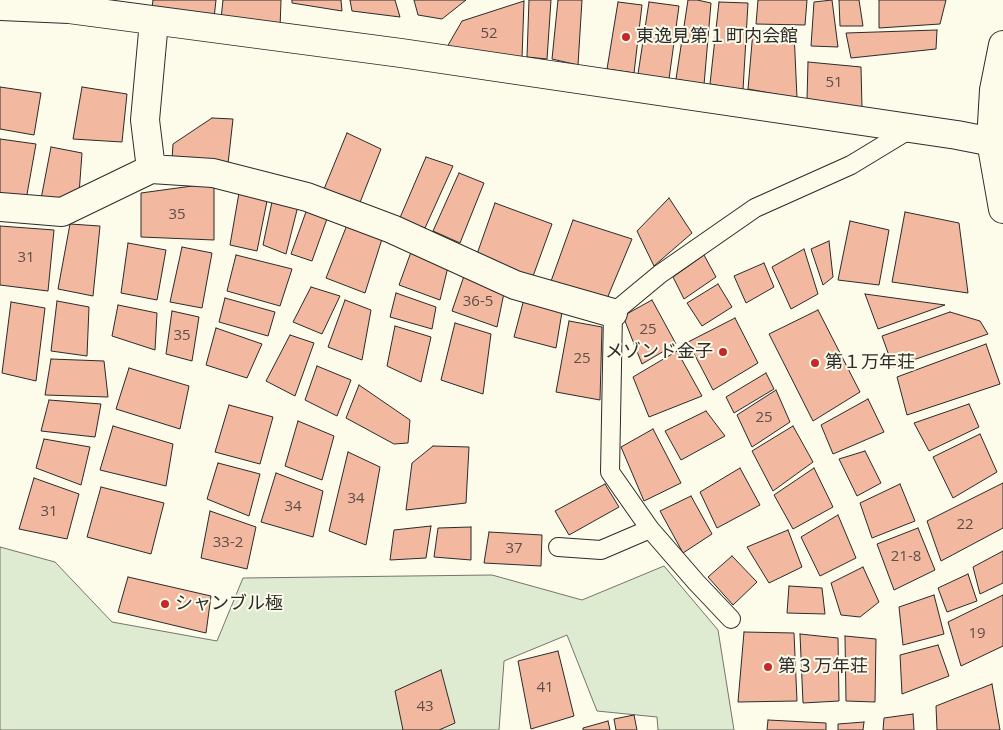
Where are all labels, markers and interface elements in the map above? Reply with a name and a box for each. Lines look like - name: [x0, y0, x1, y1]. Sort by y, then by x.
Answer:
- house number: 52: [480, 25, 498, 43]
- place label: 東逸見第１町内会館: [636, 26, 798, 48]
- marker: 東逸見第１町内会館: [620, 31, 632, 43]
- house number: 51: [825, 74, 843, 92]
- house number: 35: [168, 206, 186, 224]
- house number: 31: [17, 249, 35, 267]
- house number: 36-5: [463, 293, 493, 311]
- house number: 25: [639, 321, 657, 339]
- house number: 35: [173, 327, 191, 345]
- place label: メゾンド金子: [605, 341, 713, 363]
- marker: メゾンド金子: [717, 346, 729, 358]
- house number: 25: [573, 350, 591, 368]
- place label: 第１万年荘: [825, 352, 915, 374]
- marker: 第１万年荘: [809, 357, 821, 369]
- house number: 25: [755, 409, 773, 427]
- house number: 34: [347, 490, 365, 508]
- house number: 34: [284, 498, 302, 516]
- house number: 31: [40, 503, 58, 521]
- house number: 22: [956, 516, 974, 534]
- house number: 33-2: [213, 534, 243, 552]
- house number: 37: [505, 540, 523, 558]
- house number: 21-8: [891, 548, 921, 566]
- place label: シャンブル極: [175, 593, 283, 615]
- marker: シャンブル極: [159, 598, 171, 610]
- house number: 19: [968, 625, 986, 643]
- place label: 第３万年荘: [778, 656, 868, 678]
- marker: 第３万年荘: [762, 661, 774, 673]
- house number: 41: [536, 679, 554, 697]
- house number: 43: [416, 698, 434, 716]

